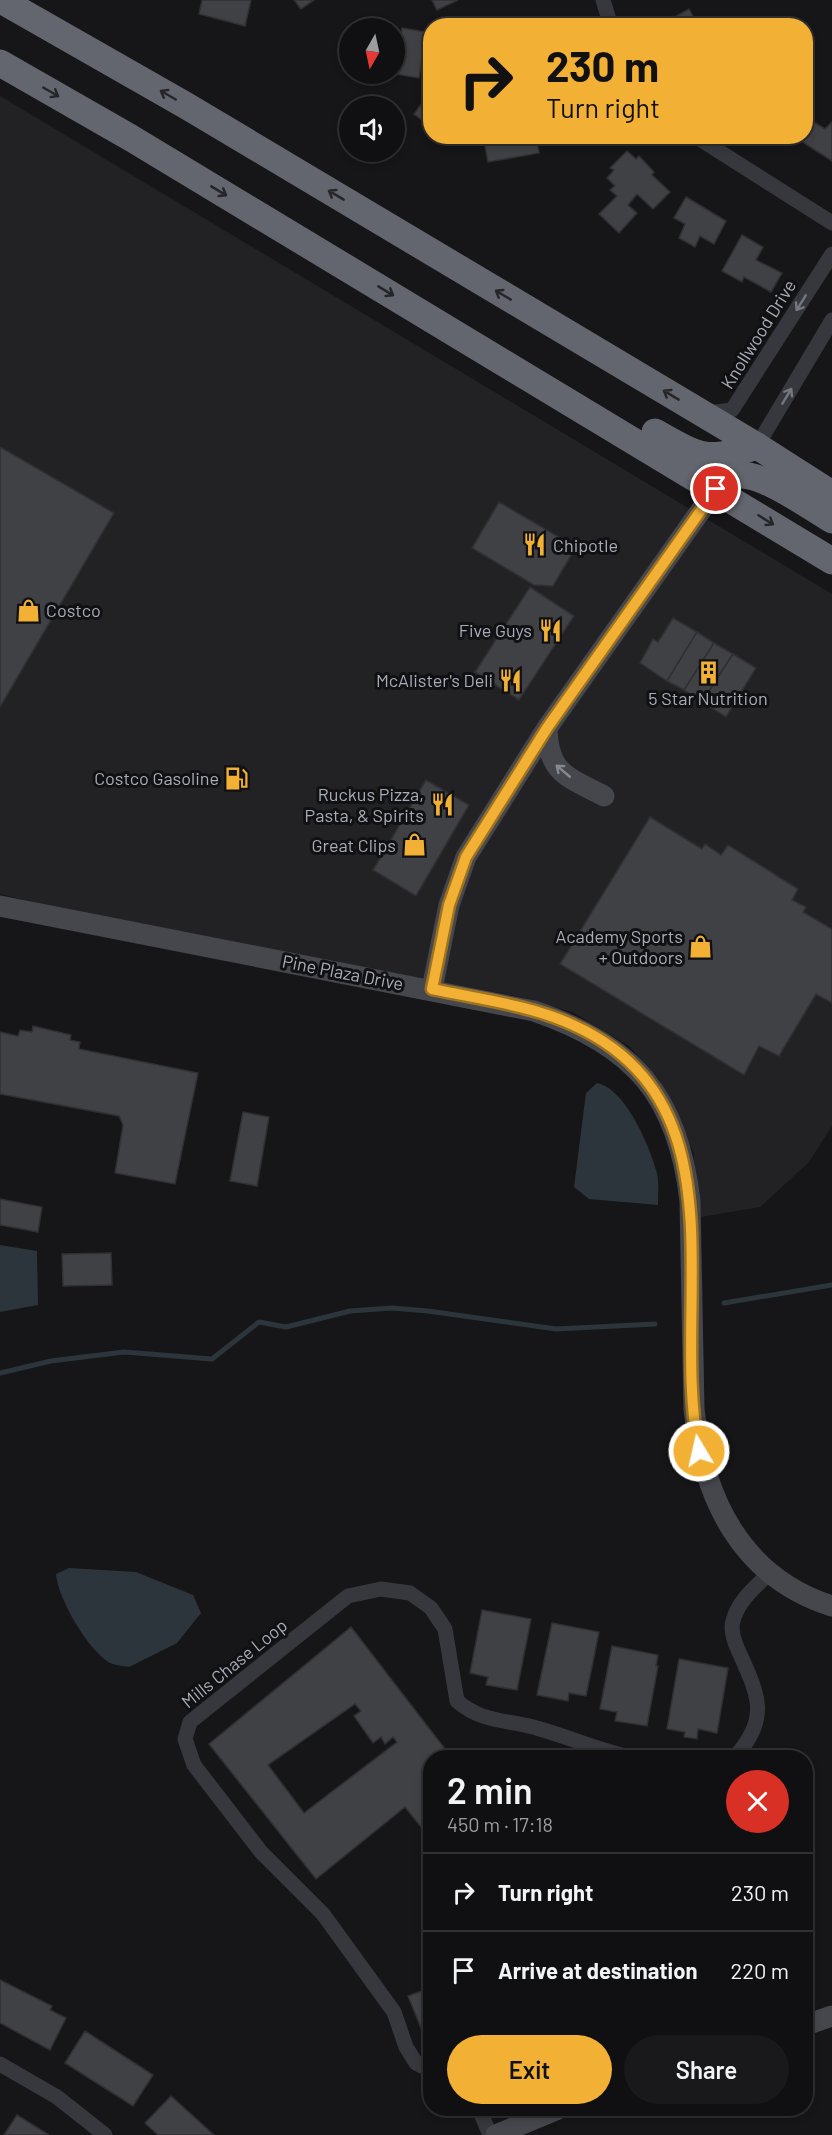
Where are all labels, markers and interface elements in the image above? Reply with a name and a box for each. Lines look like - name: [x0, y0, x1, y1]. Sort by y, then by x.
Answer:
- north arrow: [339, 18, 405, 84]
- map controls: [339, 18, 405, 162]
- text: 230 m: [546, 40, 659, 90]
- icon: right: [447, 42, 525, 120]
- one-way arrow: [42, 86, 59, 98]
- one-way arrow: [160, 89, 177, 101]
- text: Turn right: [546, 91, 660, 123]
- button: sound: [339, 96, 405, 162]
- one-way arrow: [210, 185, 227, 197]
- one-way arrow: [328, 189, 345, 201]
- street label: Knollwood Drive: [716, 275, 800, 393]
- one-way arrow: [377, 286, 394, 298]
- one-way arrow: [495, 288, 512, 300]
- one-way arrow: [794, 294, 806, 311]
- one-way arrow: [663, 388, 680, 400]
- one-way arrow: [781, 388, 793, 405]
- pin: [690, 463, 741, 514]
- icon: arrive: [699, 472, 732, 505]
- one-way arrow: [757, 514, 774, 526]
- restaurant icon: Chipotle: [522, 532, 548, 558]
- place label: Chipotle: [553, 534, 618, 556]
- shop icon: Costco: [15, 597, 41, 623]
- place label: Costco: [46, 599, 101, 621]
- restaurant icon: Five Guys: [537, 617, 563, 643]
- place label: Five Guys: [459, 619, 532, 641]
- building icon: 5 Star Nutrition: [695, 659, 721, 685]
- restaurant icon: McAlister's Deli: [498, 667, 524, 693]
- place label: McAlister's Deli: [376, 669, 493, 691]
- place label: 5 Star Nutrition: [648, 687, 768, 709]
- one-way arrow: [556, 764, 571, 778]
- fuel station icon: Costco Gasoline: [224, 765, 250, 791]
- place label: Costco Gasoline: [94, 767, 219, 789]
- place label: Ruckus Pizza, Pasta, & Spirits: [305, 783, 424, 826]
- restaurant icon: Ruckus Pizza, Pasta, & Spirits: [429, 791, 455, 817]
- shop icon: Great Clips: [401, 832, 427, 858]
- place label: Great Clips: [311, 834, 396, 856]
- place label: Academy Sports + Outdoors: [556, 925, 683, 968]
- shop icon: Academy Sports + Outdoors: [688, 933, 714, 959]
- street label: Pine Plaza Drive: [281, 949, 405, 995]
- position arrow: [667, 1419, 731, 1483]
- street label: Mills Chase Loop: [177, 1614, 291, 1712]
- text: 2 min: [447, 1768, 533, 1811]
- button: close: [726, 1770, 789, 1833]
- text: 450 m · 17:18: [447, 1812, 553, 1836]
- icon: right: [447, 1876, 480, 1909]
- text: Turn right: [498, 1879, 593, 1905]
- text: 230 m: [731, 1879, 789, 1905]
- icon: arrive: [447, 1954, 480, 1987]
- text: Arrive at destination: [498, 1957, 697, 1983]
- text: 220 m: [730, 1957, 789, 1983]
- button: Exit: [447, 2035, 612, 2104]
- button: Share: [624, 2035, 789, 2104]

